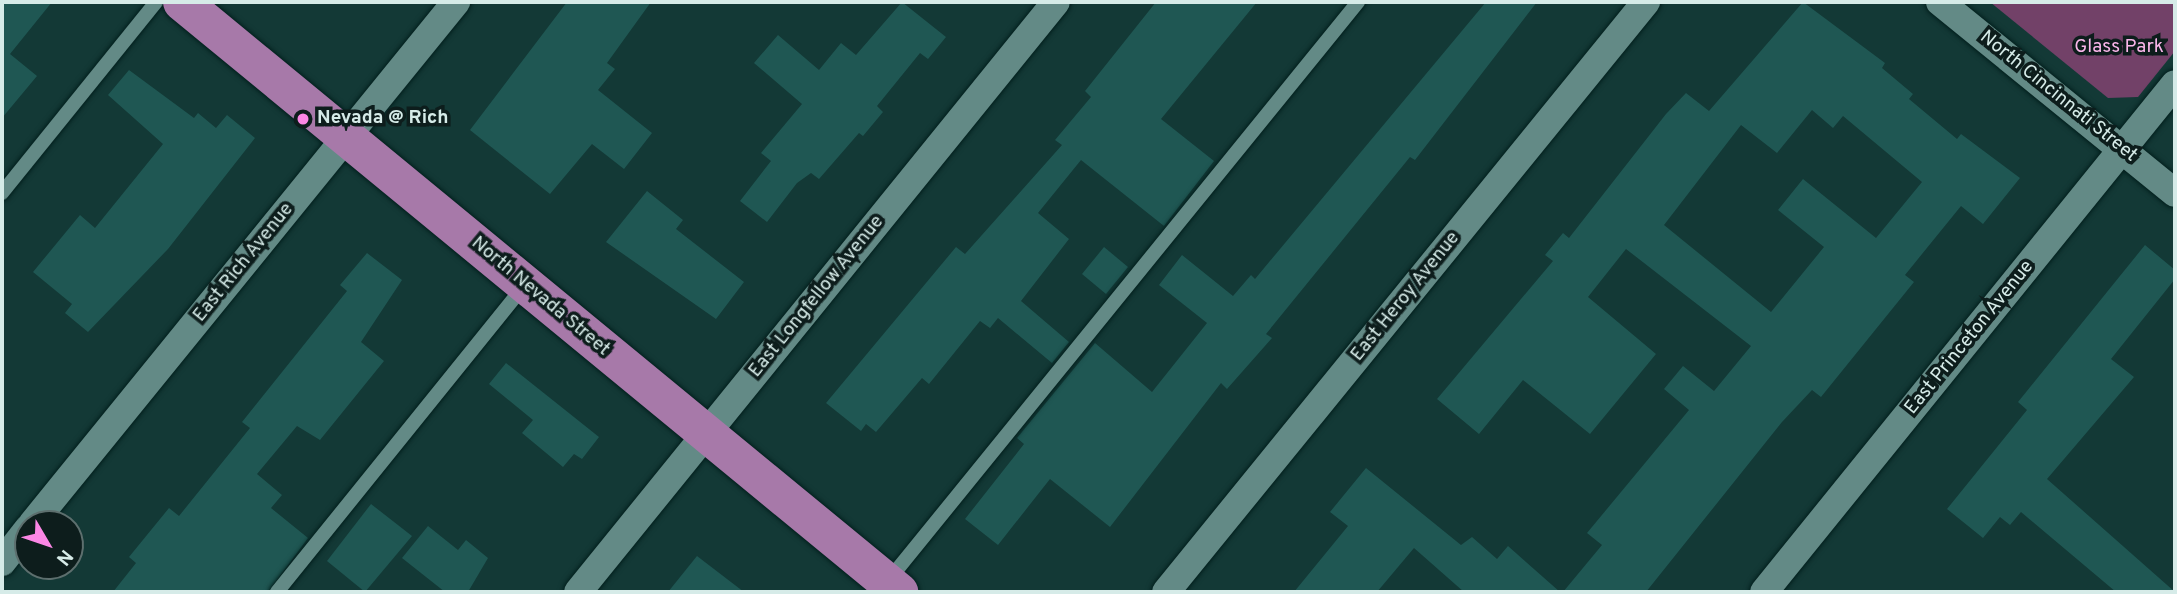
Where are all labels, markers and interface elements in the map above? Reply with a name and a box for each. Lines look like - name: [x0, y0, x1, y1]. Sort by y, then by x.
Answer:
- street label: North Cincinnati Street: [1975, 26, 2141, 168]
- park label: Glass Park: [2074, 37, 2164, 59]
- place label: Nevada @ Rich: [317, 108, 449, 130]
- marker: Nevada @ Rich: [295, 111, 311, 127]
- street label: East Rich Avenue: [189, 199, 299, 327]
- street label: East Longfellow Avenue: [744, 211, 890, 383]
- street label: East Heroy Avenue: [1347, 227, 1465, 367]
- street label: North Nevada Street: [466, 232, 614, 362]
- street label: East Princeton Avenue: [1901, 256, 2039, 420]
- north arrow: [14, 510, 84, 580]
- text: N: [50, 544, 77, 570]

